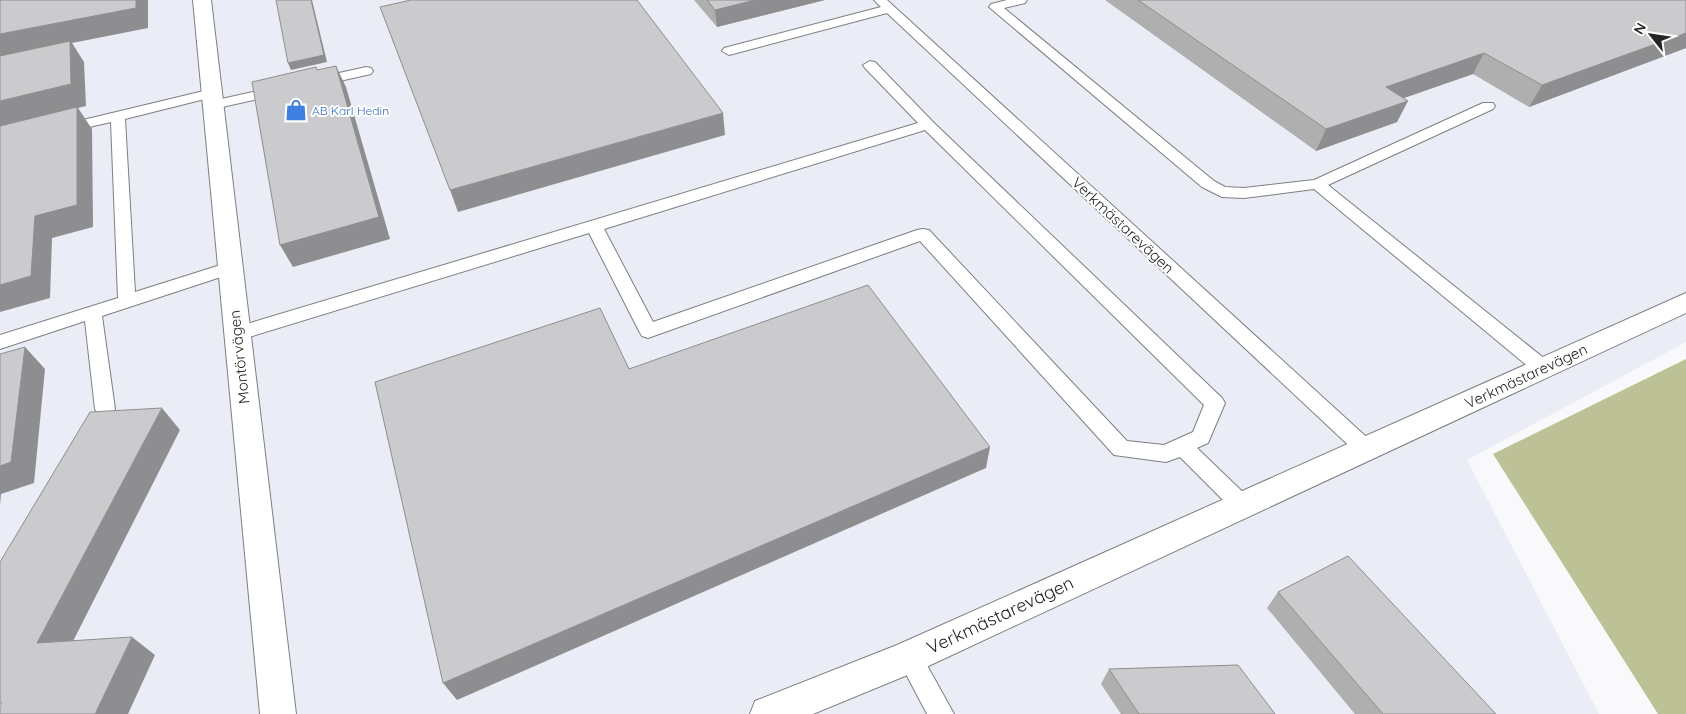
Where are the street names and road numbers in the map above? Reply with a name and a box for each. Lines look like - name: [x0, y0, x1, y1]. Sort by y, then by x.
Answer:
- street label: Verkmästarevägen: [1068, 173, 1178, 277]
- street label: Montörvägen: [225, 309, 253, 405]
- street label: Verkmästarevägen: [1462, 339, 1590, 413]
- street label: Verkmästarevägen: [923, 571, 1077, 659]

